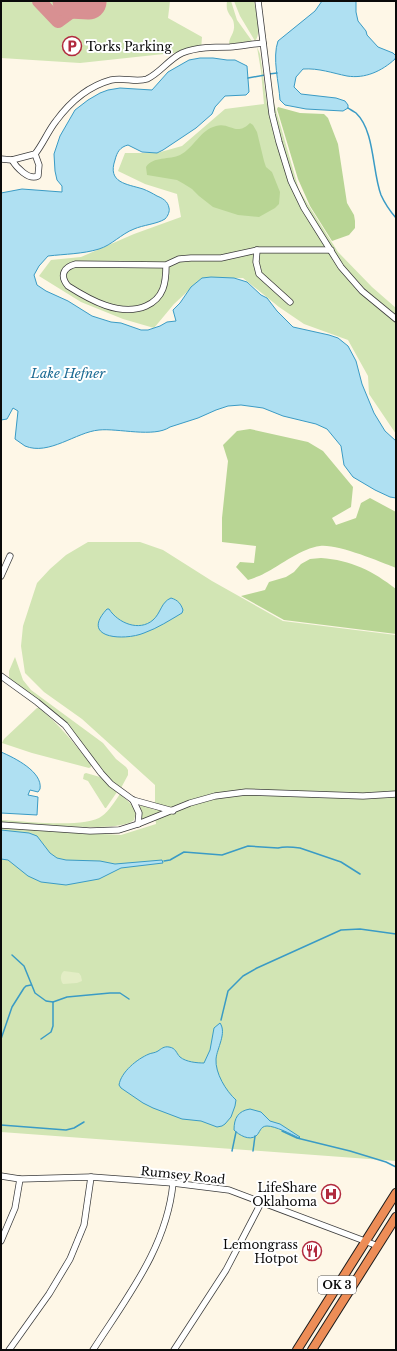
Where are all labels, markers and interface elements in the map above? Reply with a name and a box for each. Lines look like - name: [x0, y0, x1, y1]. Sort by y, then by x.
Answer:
- parking icon: Torks Parking: [61, 35, 83, 57]
- place label: Torks Parking: [86, 39, 172, 54]
- water label: Lake Hefner: [30, 365, 106, 382]
- street label: Rumsey Road: [140, 1163, 226, 1187]
- place label: LifeShare Oklahoma: [252, 1180, 317, 1209]
- hospital icon: LifeShare Oklahoma: [320, 1183, 342, 1205]
- place label: Lemongrass Hotpot: [223, 1237, 298, 1266]
- restaurant icon: Lemongrass Hotpot: [301, 1240, 323, 1262]
- road number: OK 3: [318, 1276, 356, 1294]

